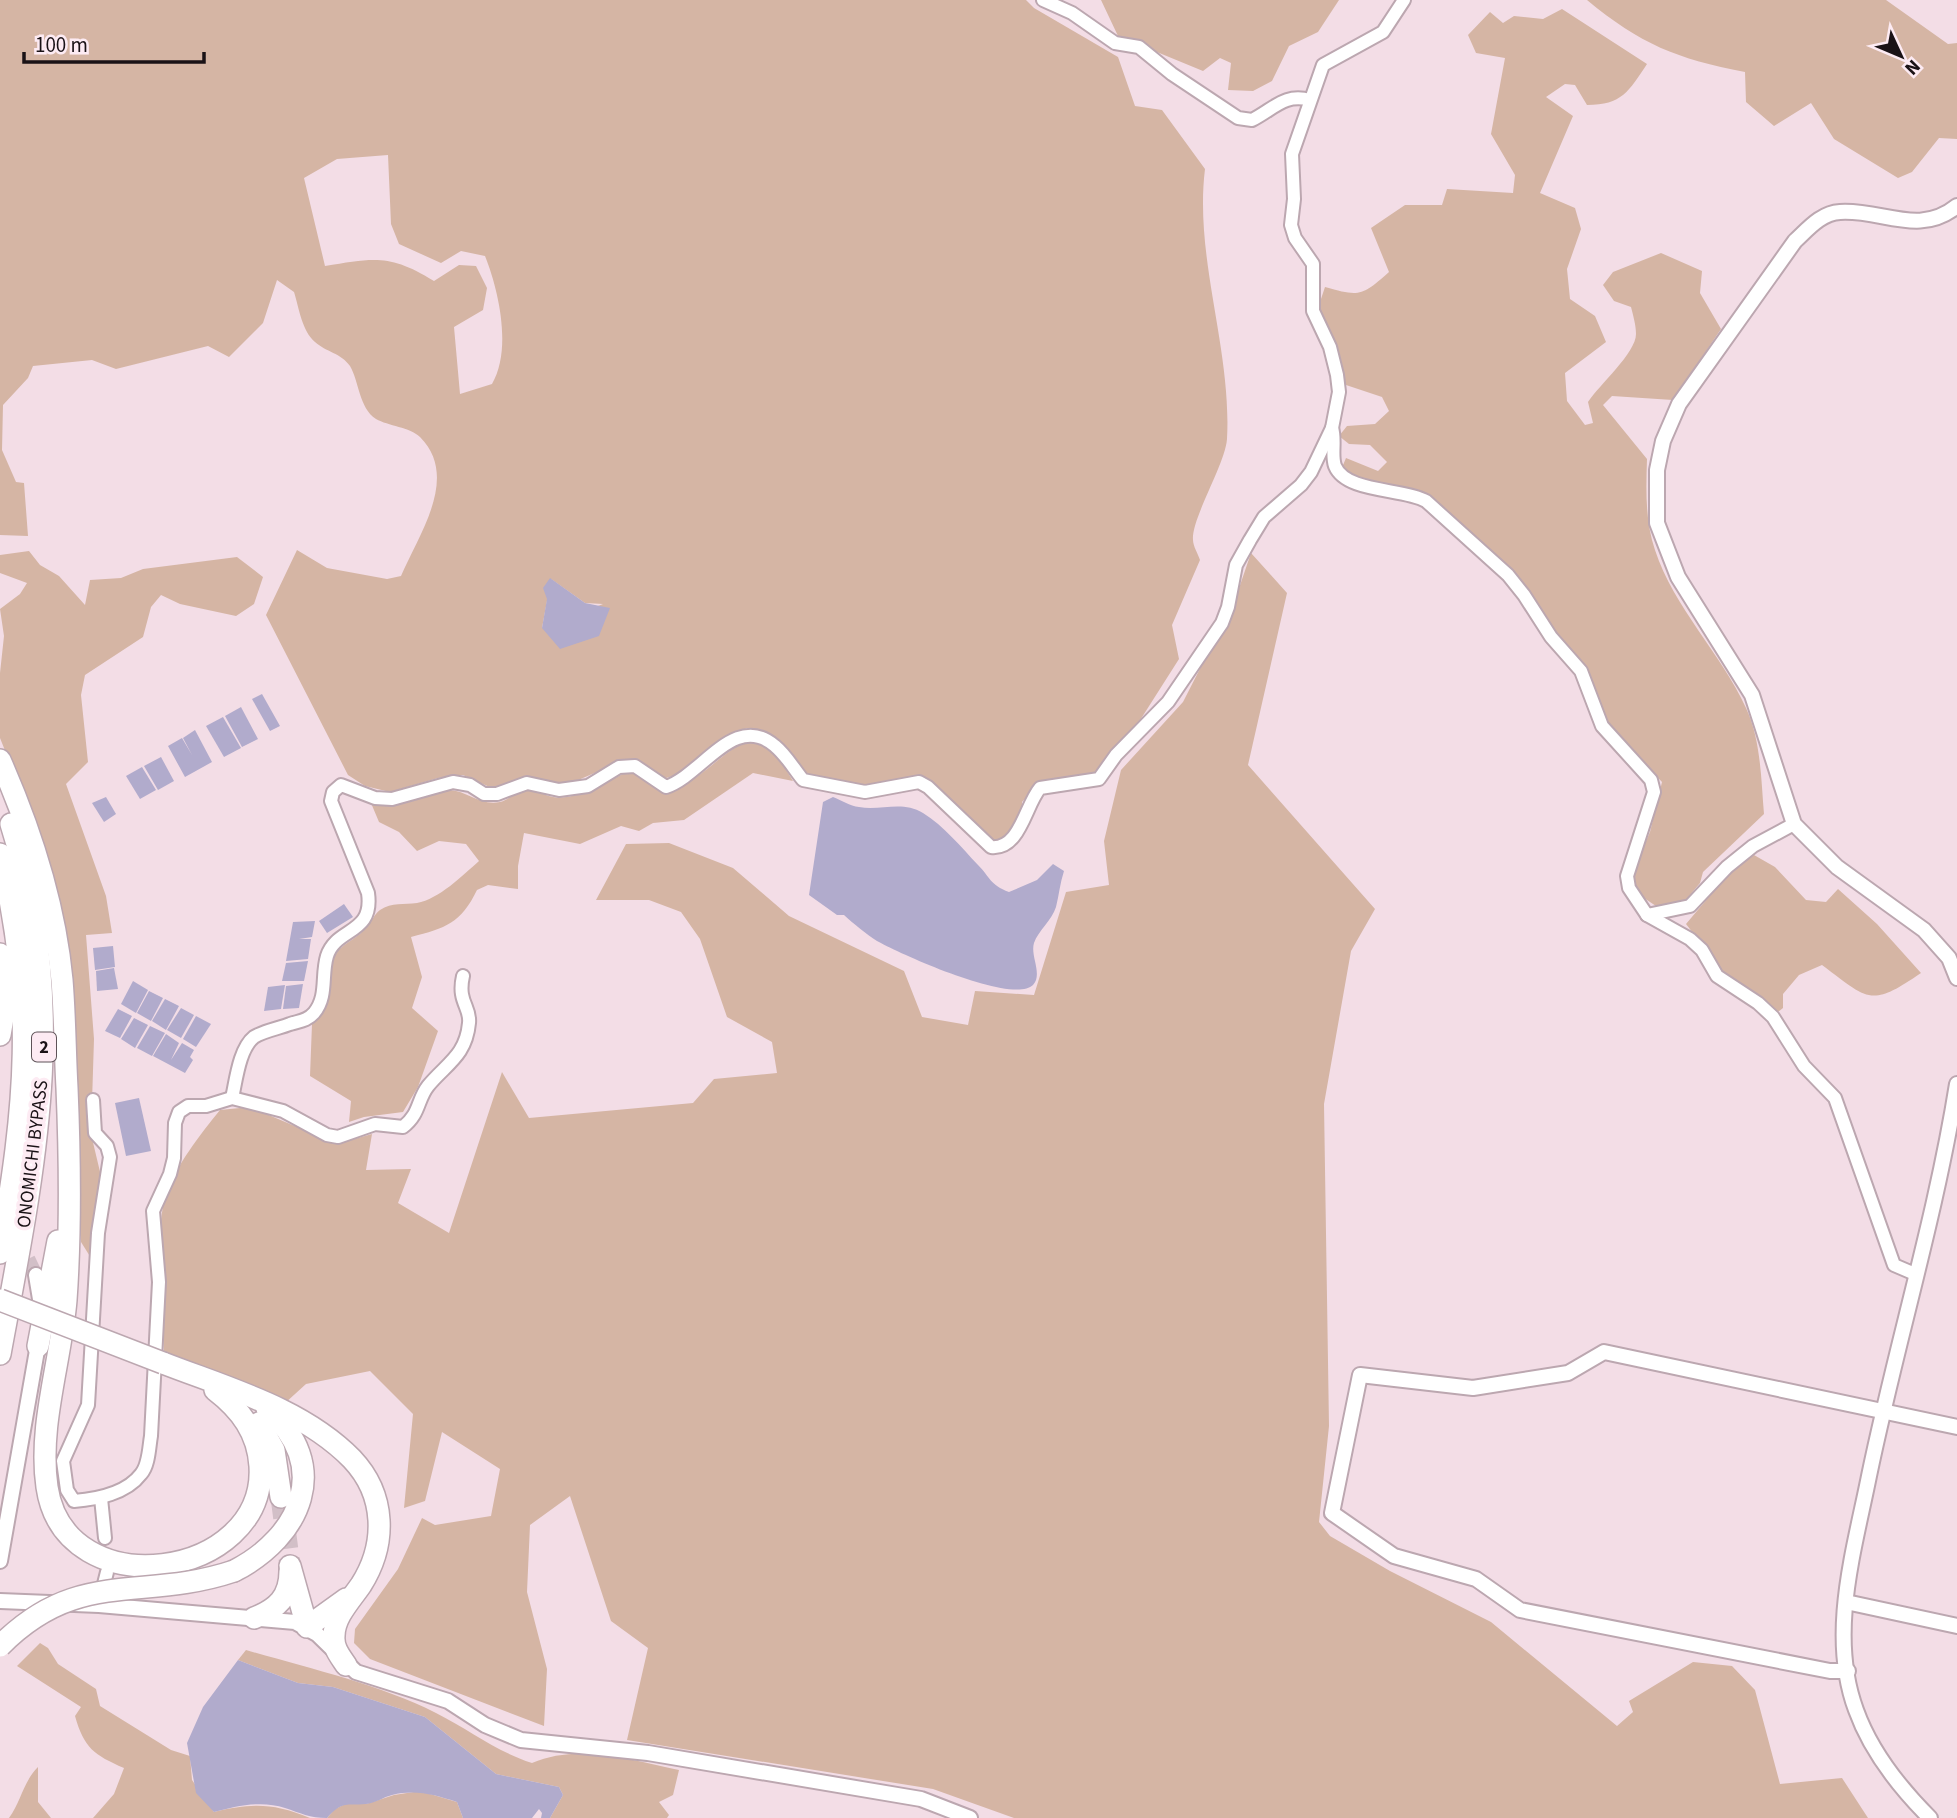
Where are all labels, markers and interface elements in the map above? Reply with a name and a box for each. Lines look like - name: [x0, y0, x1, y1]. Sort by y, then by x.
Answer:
- scale bar: [24, 21, 205, 65]
- north arrow: [1866, 21, 1936, 91]
- text: 100 m: [35, 30, 88, 60]
- text: N: [1898, 53, 1926, 81]
- road number: 2: [32, 1032, 56, 1062]
- street label: ONOMICHI BYPASS: [11, 1079, 55, 1229]

